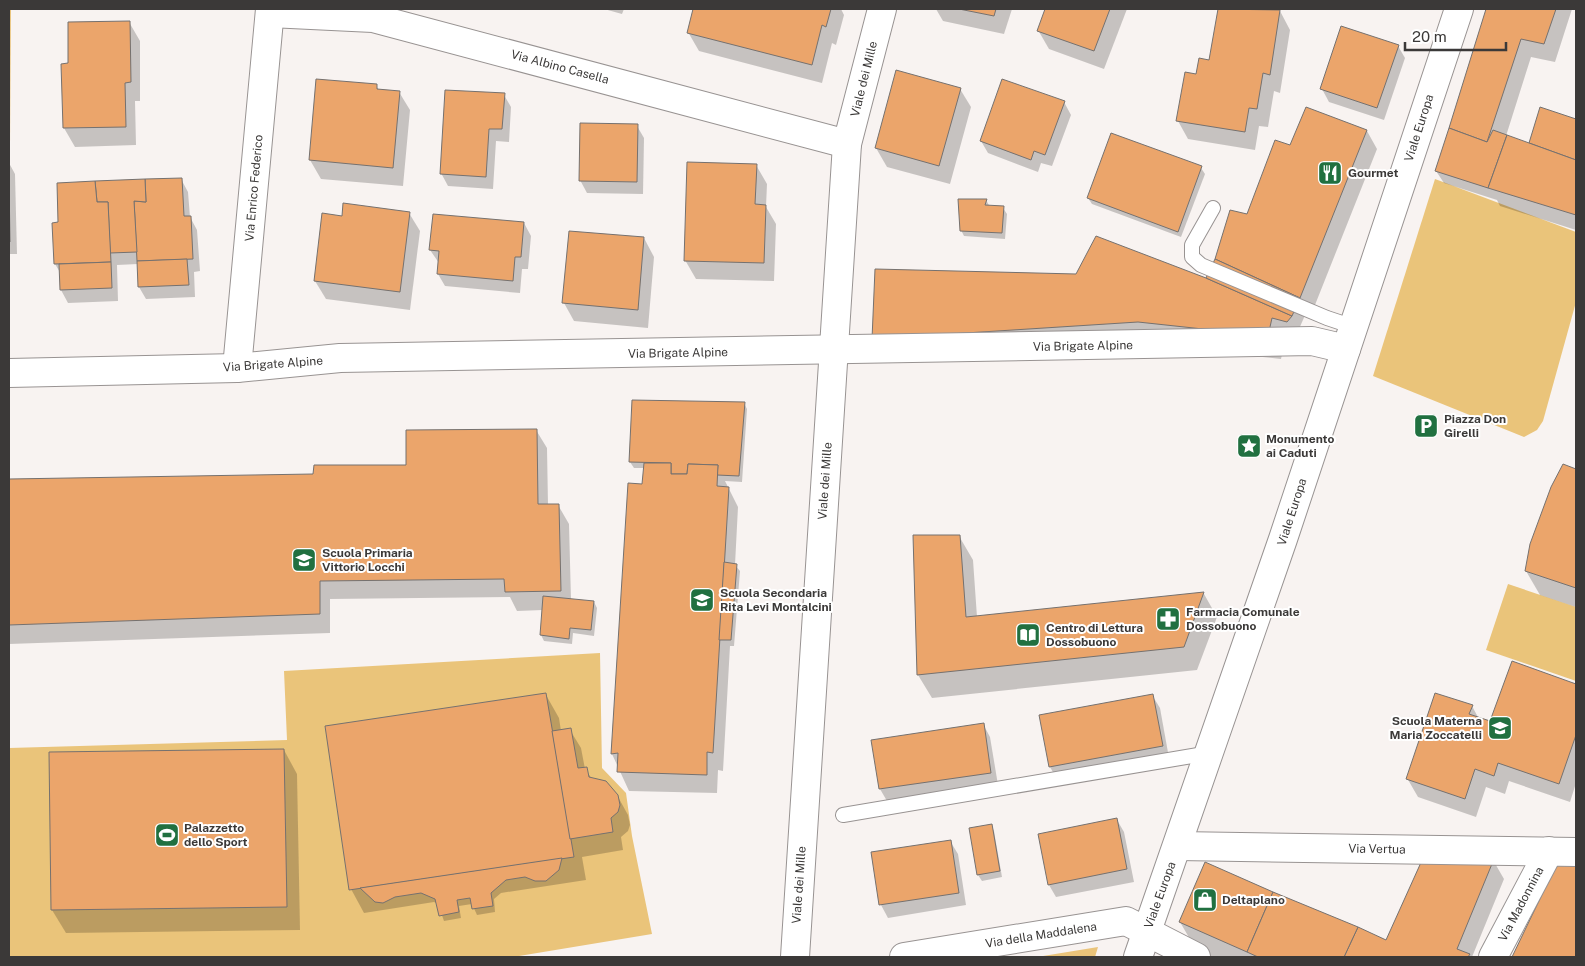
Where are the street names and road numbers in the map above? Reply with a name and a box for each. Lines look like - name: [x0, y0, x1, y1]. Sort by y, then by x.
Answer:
- street label: Viale dei Mille: [848, 39, 880, 118]
- street label: Via Albino Casella: [510, 47, 610, 87]
- street label: Viale Europa: [1402, 92, 1436, 164]
- street label: Via Enrico Federico: [242, 134, 266, 242]
- street label: Via Brigate Alpine: [1033, 338, 1133, 354]
- street label: Via Brigate Alpine: [628, 345, 728, 361]
- street label: Via Brigate Alpine: [223, 354, 324, 374]
- street label: Viale dei Mille: [815, 442, 835, 520]
- street label: Viale Europa: [1275, 476, 1309, 548]
- street label: Via Vertua: [1348, 842, 1406, 856]
- street label: Viale dei Mille: [789, 846, 809, 924]
- street label: Viale Europa: [1141, 860, 1179, 930]
- street label: Via Madonnina: [1496, 864, 1546, 944]
- street label: Via della Maddalena: [984, 919, 1098, 951]

